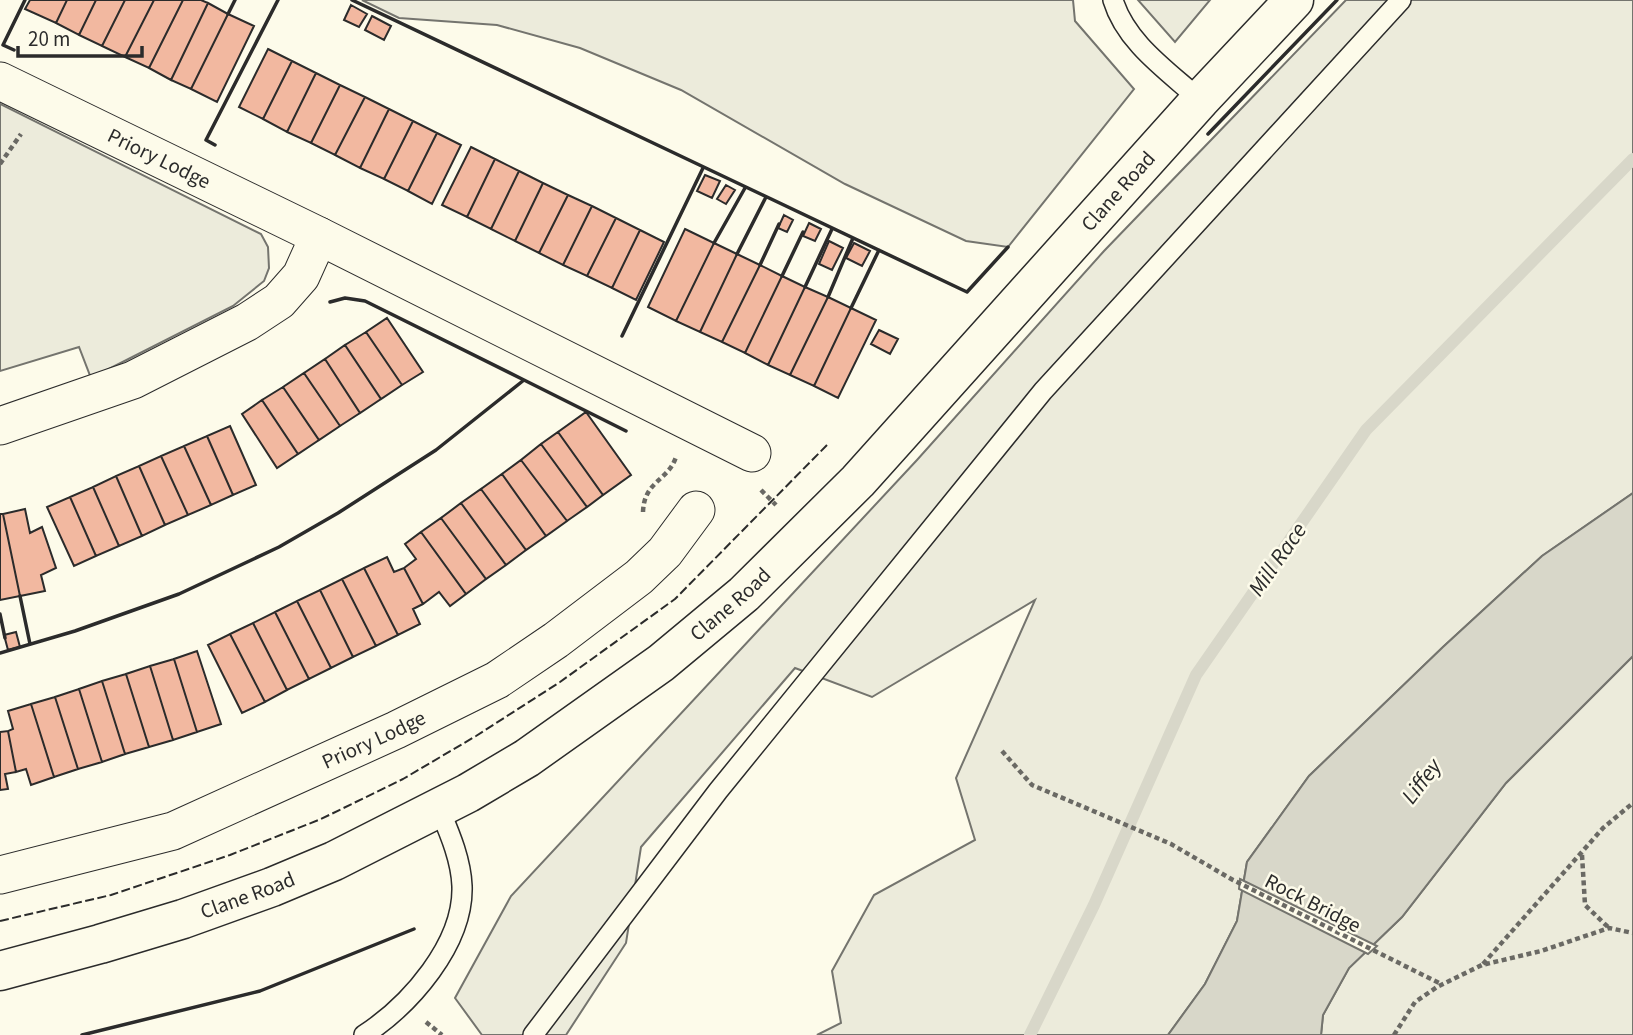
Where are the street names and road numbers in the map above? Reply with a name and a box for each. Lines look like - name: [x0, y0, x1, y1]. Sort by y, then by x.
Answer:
- street label: Priory Lodge: [103, 121, 216, 196]
- street label: Clane Road: [1074, 144, 1162, 238]
- street label: Clane Road: [683, 561, 778, 648]
- street label: Priory Lodge: [317, 703, 431, 777]
- street label: Clane Road: [196, 864, 300, 927]
- street label: Rock Bridge: [1260, 866, 1366, 940]

